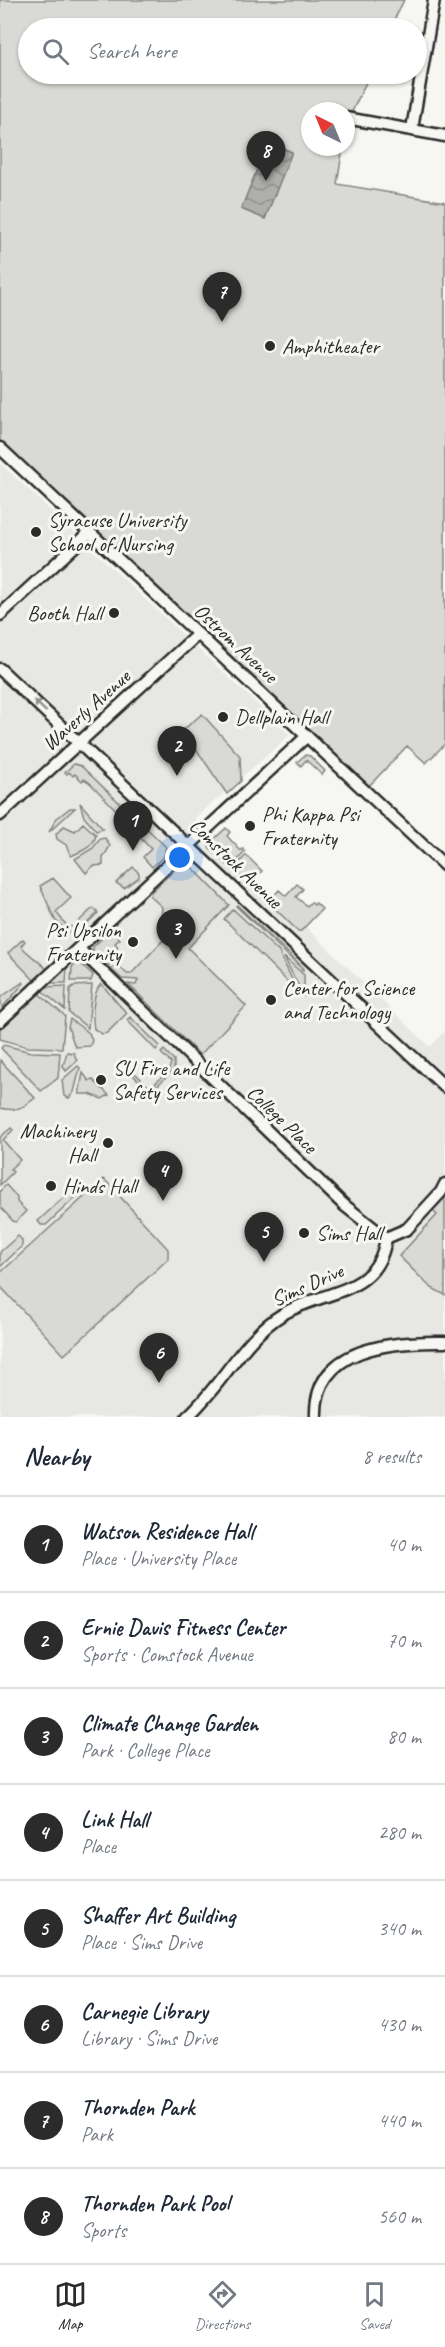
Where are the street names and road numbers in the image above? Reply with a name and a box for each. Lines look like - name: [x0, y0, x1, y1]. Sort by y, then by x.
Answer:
- street label: Ostrom Avenue: [189, 598, 285, 690]
- street label: Waverly Avenue: [37, 663, 136, 756]
- street label: Comstock Avenue: [184, 812, 289, 914]
- street label: College Place: [241, 1079, 323, 1160]
- street label: Sims Drive: [267, 1257, 348, 1312]

